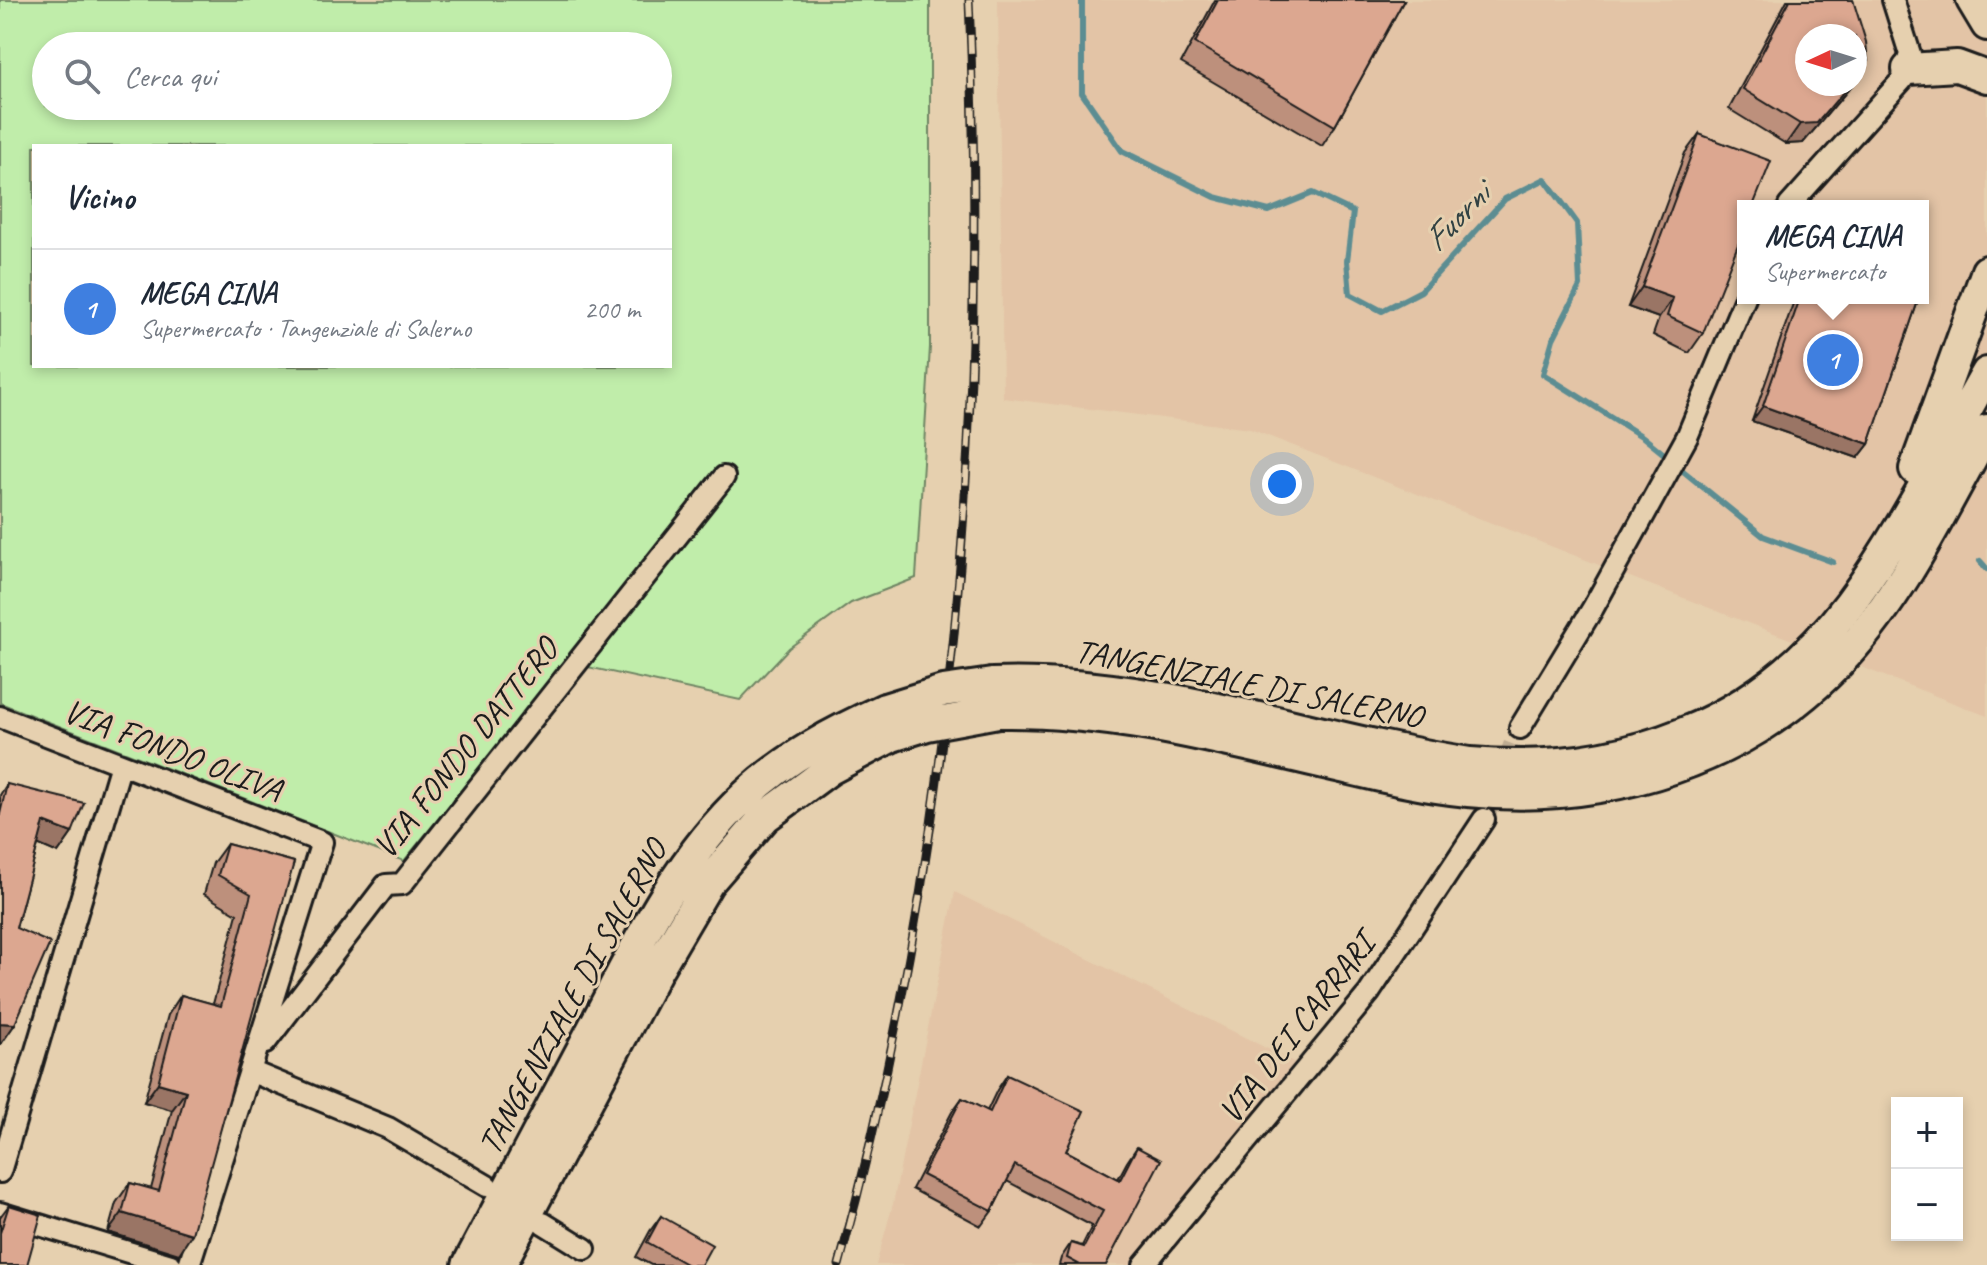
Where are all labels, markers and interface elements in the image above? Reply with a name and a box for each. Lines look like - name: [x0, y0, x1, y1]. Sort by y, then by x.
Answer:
- north arrow: [1795, 24, 1867, 96]
- search box: [32, 32, 672, 120]
- icon: search: [60, 54, 104, 98]
- text: Cerca qui: [124, 57, 217, 95]
- water label: Fuorni: [1412, 166, 1506, 261]
- text: Vicino: [64, 175, 134, 218]
- popup: [1737, 200, 1929, 304]
- text: MEGA CINA: [1765, 217, 1901, 255]
- text: Supermercato: [1765, 255, 1885, 288]
- text: MEGA CINA: [140, 274, 276, 312]
- text: 1: [84, 293, 96, 326]
- text: 200 m: [584, 293, 640, 326]
- text: Supermercato · Tangenziale di Salerno: [140, 312, 471, 345]
- pin: 1: [1807, 330, 1859, 390]
- your location: [1262, 464, 1302, 504]
- street label: VIA FONDO DATTERO: [363, 626, 570, 867]
- street label: TANGENZIALE DI SALERNO: [1072, 628, 1429, 738]
- street label: VIA FONDO OLIVA: [58, 689, 290, 812]
- street label: TANGENZIALE DI SALERNO: [468, 830, 678, 1162]
- street label: VIA DEI CARRARI: [1209, 919, 1388, 1132]
- map controls: [1891, 1097, 1963, 1241]
- button: +: [1891, 1097, 1963, 1169]
- button: −: [1891, 1169, 1963, 1241]

